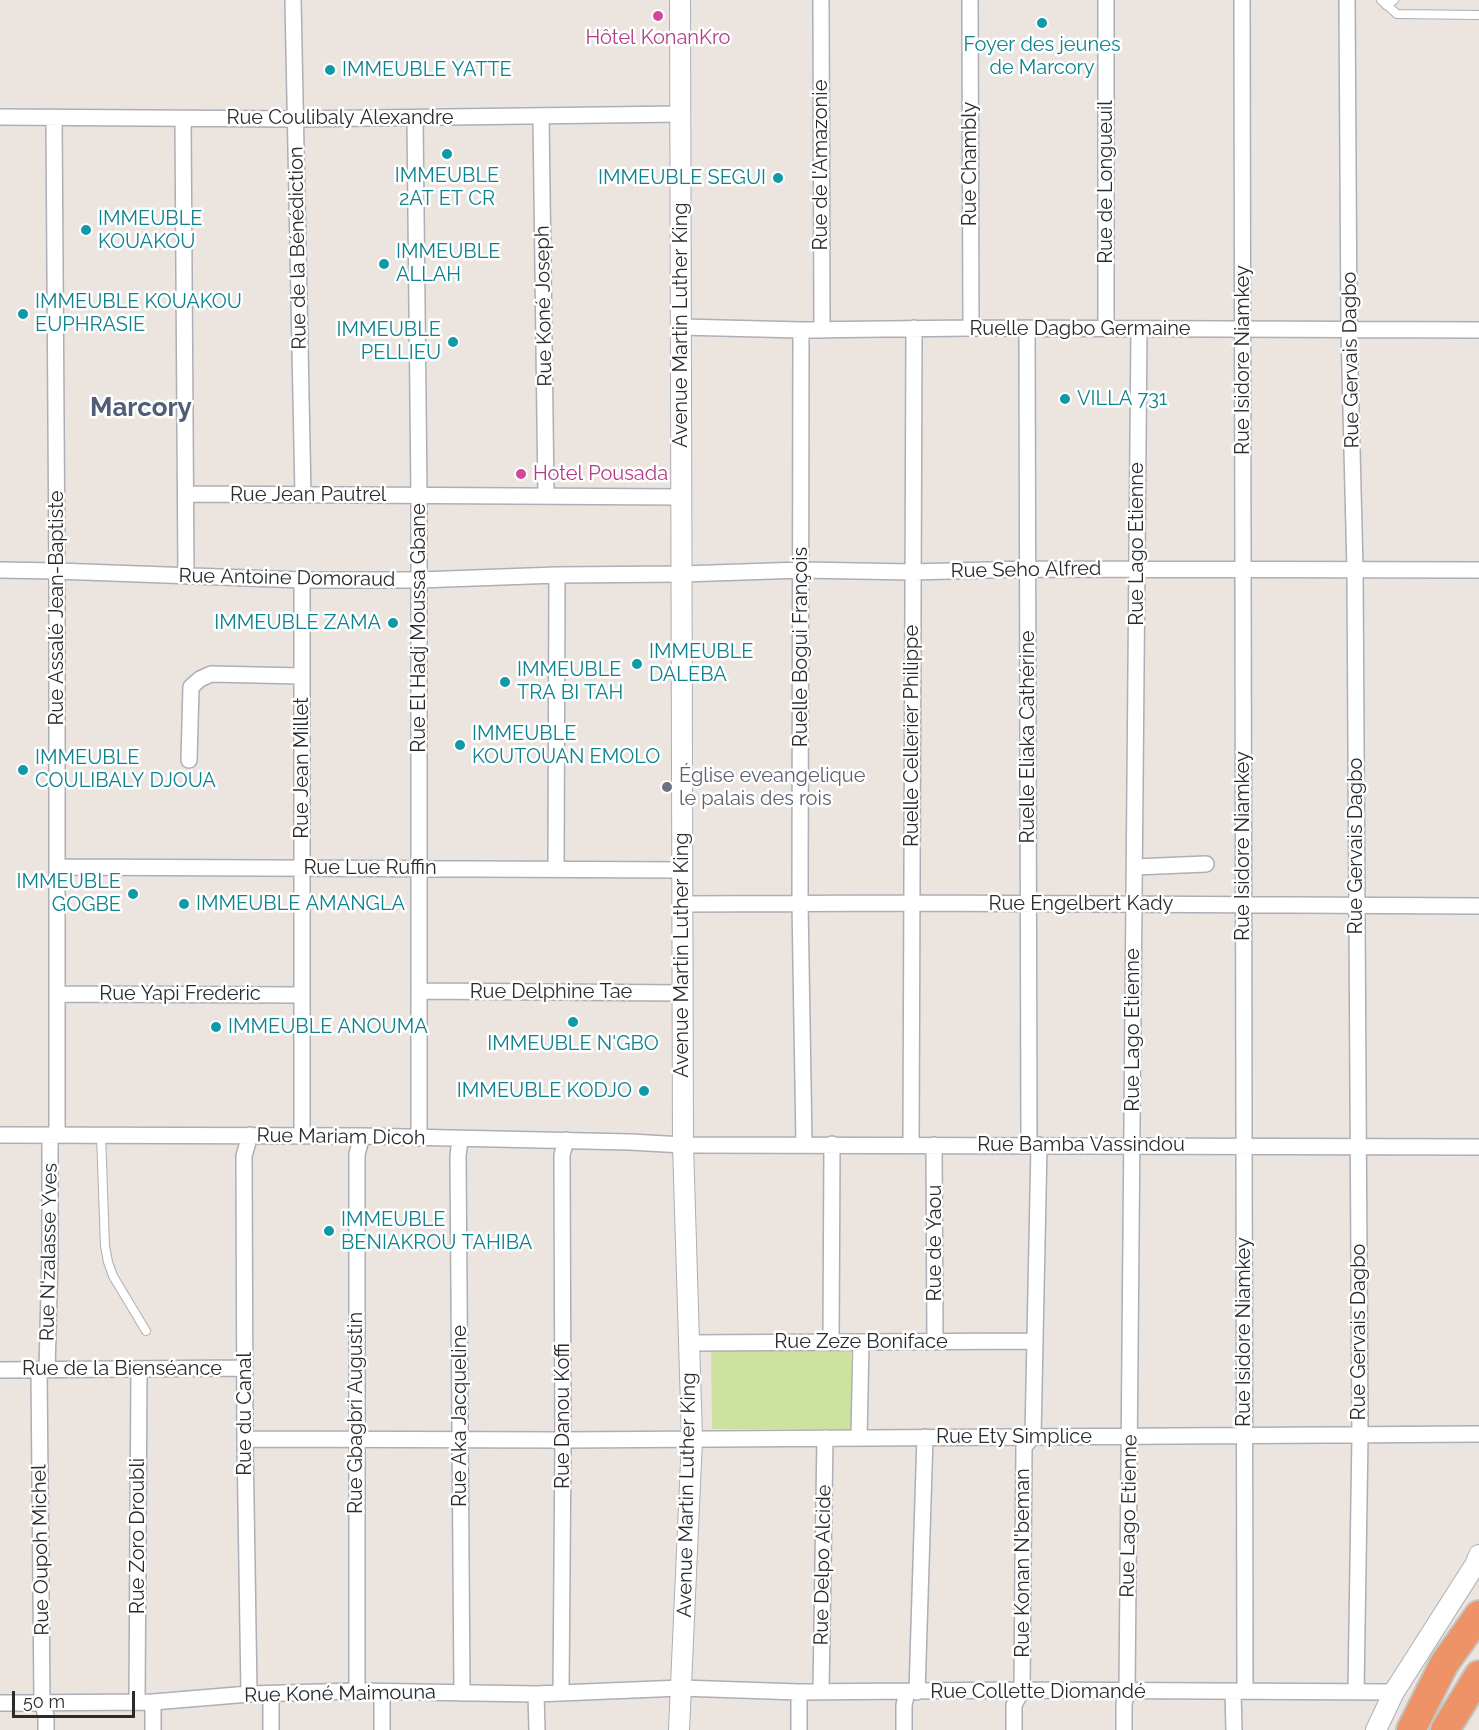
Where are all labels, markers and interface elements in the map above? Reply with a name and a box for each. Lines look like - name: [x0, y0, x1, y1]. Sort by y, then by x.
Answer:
- marker: Hôtel KonanKro: [651, 9, 665, 23]
- marker: Foyer des jeunes de Marcory: [1035, 16, 1049, 30]
- place label: Hôtel KonanKro: [586, 26, 730, 50]
- place label: Foyer des jeunes de Marcory: [963, 33, 1121, 80]
- place label: IMMEUBLE YATTE: [342, 58, 512, 82]
- marker: IMMEUBLE YATTE: [323, 63, 337, 77]
- street label: Rue de l'Amazonie: [809, 80, 833, 250]
- street label: Rue de Longueuil: [1094, 100, 1118, 264]
- street label: Rue Chambly: [958, 102, 982, 226]
- street label: Rue Coulibaly Alexandre: [227, 106, 453, 130]
- street label: Rue de la Bénédiction: [284, 146, 312, 350]
- marker: IMMEUBLE 2AT ET CR: [440, 147, 454, 161]
- place label: IMMEUBLE 2AT ET CR: [395, 164, 499, 211]
- place label: IMMEUBLE SEGUI: [598, 166, 766, 190]
- marker: IMMEUBLE SEGUI: [771, 171, 785, 185]
- street label: Avenue Martin Luther King: [669, 202, 693, 448]
- place label: IMMEUBLE KOUAKOU: [98, 207, 202, 254]
- marker: IMMEUBLE KOUAKOU: [79, 223, 93, 237]
- street label: Rue Koné Joseph: [531, 225, 557, 387]
- place label: IMMEUBLE ALLAH: [396, 240, 500, 287]
- marker: IMMEUBLE ALLAH: [377, 257, 391, 271]
- street label: Rue Isidore Niamkey: [1231, 265, 1255, 455]
- street label: Rue Gervais Dagbo: [1337, 271, 1365, 449]
- place label: IMMEUBLE KOUAKOU EUPHRASIE: [35, 290, 242, 337]
- marker: IMMEUBLE KOUAKOU EUPHRASIE: [16, 307, 30, 321]
- street label: Ruelle Dagbo Germaine: [969, 317, 1191, 341]
- place label: IMMEUBLE PELLIEU: [337, 318, 441, 365]
- marker: IMMEUBLE PELLIEU: [446, 335, 460, 349]
- place label: VILLA 731: [1077, 387, 1167, 411]
- district label: Marcory: [90, 392, 192, 424]
- marker: VILLA 731: [1058, 392, 1072, 406]
- place label: Hotel Pousada: [533, 462, 668, 486]
- street label: Rue Lago Etienne: [1125, 462, 1149, 626]
- marker: Hotel Pousada: [514, 467, 528, 481]
- street label: Rue Jean Pautrel: [230, 483, 386, 507]
- street label: Rue Assalé Jean-Baptiste: [45, 490, 69, 726]
- street label: Rue El Hadj Moussa Gbane: [407, 503, 431, 753]
- street label: Ruelle Bogui François: [789, 547, 813, 747]
- street label: Rue Seho Alfred: [951, 557, 1101, 583]
- street label: Rue Antoine Domoraud: [178, 564, 396, 592]
- place label: IMMEUBLE ZAMA: [214, 611, 381, 635]
- marker: IMMEUBLE ZAMA: [386, 616, 400, 630]
- street label: Ruelle Cellerier Philippe: [900, 625, 924, 847]
- street label: Ruelle Eliaka Cathérine: [1016, 630, 1040, 844]
- place label: IMMEUBLE DALEBA: [649, 640, 753, 687]
- marker: IMMEUBLE DALEBA: [630, 657, 644, 671]
- place label: IMMEUBLE TRA BI TAH: [517, 658, 623, 705]
- marker: IMMEUBLE TRA BI TAH: [498, 675, 512, 689]
- street label: Rue Jean Millet: [290, 697, 314, 839]
- place label: IMMEUBLE KOUTOUAN EMOLO: [472, 722, 660, 769]
- marker: IMMEUBLE KOUTOUAN EMOLO: [453, 738, 467, 752]
- place label: IMMEUBLE COULIBALY DJOUA: [35, 746, 216, 793]
- street label: Rue Isidore Niamkey: [1231, 751, 1255, 941]
- street label: Rue Gervais Dagbo: [1344, 758, 1368, 934]
- marker: IMMEUBLE COULIBALY DJOUA: [16, 763, 30, 777]
- place label: Église eveangelique le palais des rois: [679, 764, 865, 811]
- marker: Église eveangelique le palais des rois: [660, 780, 674, 794]
- street label: Avenue Martin Luther King: [670, 832, 694, 1078]
- street label: Rue Lue Ruffin: [303, 856, 437, 880]
- place label: IMMEUBLE GOGBE: [17, 870, 121, 917]
- marker: IMMEUBLE GOGBE: [126, 887, 140, 901]
- place label: IMMEUBLE AMANGLA: [196, 892, 405, 916]
- street label: Rue Engelbert Kady: [989, 892, 1173, 916]
- marker: IMMEUBLE AMANGLA: [177, 897, 191, 911]
- street label: Rue Lago Etienne: [1121, 948, 1145, 1112]
- street label: Rue Delphine Tae: [470, 980, 632, 1004]
- street label: Rue Yapi Frederic: [99, 982, 261, 1006]
- place label: IMMEUBLE ANOUMA: [228, 1015, 428, 1039]
- marker: IMMEUBLE N'GBO: [566, 1015, 580, 1029]
- marker: IMMEUBLE ANOUMA: [209, 1020, 223, 1034]
- place label: IMMEUBLE N'GBO: [487, 1032, 659, 1056]
- place label: IMMEUBLE KODJO: [457, 1079, 632, 1103]
- marker: IMMEUBLE KODJO: [637, 1084, 651, 1098]
- street label: Rue Mariam Dicoh: [256, 1124, 426, 1150]
- street label: Rue Bamba Vassindou: [977, 1133, 1185, 1157]
- street label: Rue N'zalasse Yves: [35, 1163, 63, 1341]
- street label: Rue de Yaou: [923, 1185, 947, 1301]
- place label: IMMEUBLE BENIAKROU TAHIBA: [341, 1208, 532, 1255]
- marker: IMMEUBLE BENIAKROU TAHIBA: [322, 1224, 336, 1238]
- street label: Rue Isidore Niamkey: [1232, 1237, 1256, 1427]
- street label: Rue Gervais Dagbo: [1347, 1244, 1371, 1420]
- street label: Rue Gbagbri Augustin: [344, 1312, 368, 1514]
- street label: Rue Aka Jacqueline: [448, 1325, 472, 1507]
- street label: Rue Zeze Boniface: [774, 1330, 948, 1354]
- street label: Rue Danou Koffi: [551, 1343, 575, 1489]
- street label: Rue du Canal: [233, 1352, 257, 1476]
- street label: Rue de la Bienséance: [22, 1357, 222, 1381]
- street label: Avenue Martin Luther King: [673, 1372, 701, 1618]
- street label: Rue Ety Simplice: [936, 1425, 1092, 1449]
- street label: Rue Lago Etienne: [1116, 1434, 1142, 1598]
- street label: Rue Zoro Droubli: [126, 1458, 150, 1614]
- street label: Rue Oupoh Michel: [28, 1464, 54, 1636]
- street label: Rue Konan N'beman: [1011, 1468, 1035, 1658]
- street label: Rue Delpo Alcide: [810, 1484, 836, 1646]
- scale bar: [15, 1679, 138, 1717]
- street label: Rue Koné Maimouna: [244, 1680, 436, 1708]
- street label: Rue Collette Diomandé: [930, 1680, 1146, 1704]
- text: 50 m: [23, 1691, 65, 1712]

